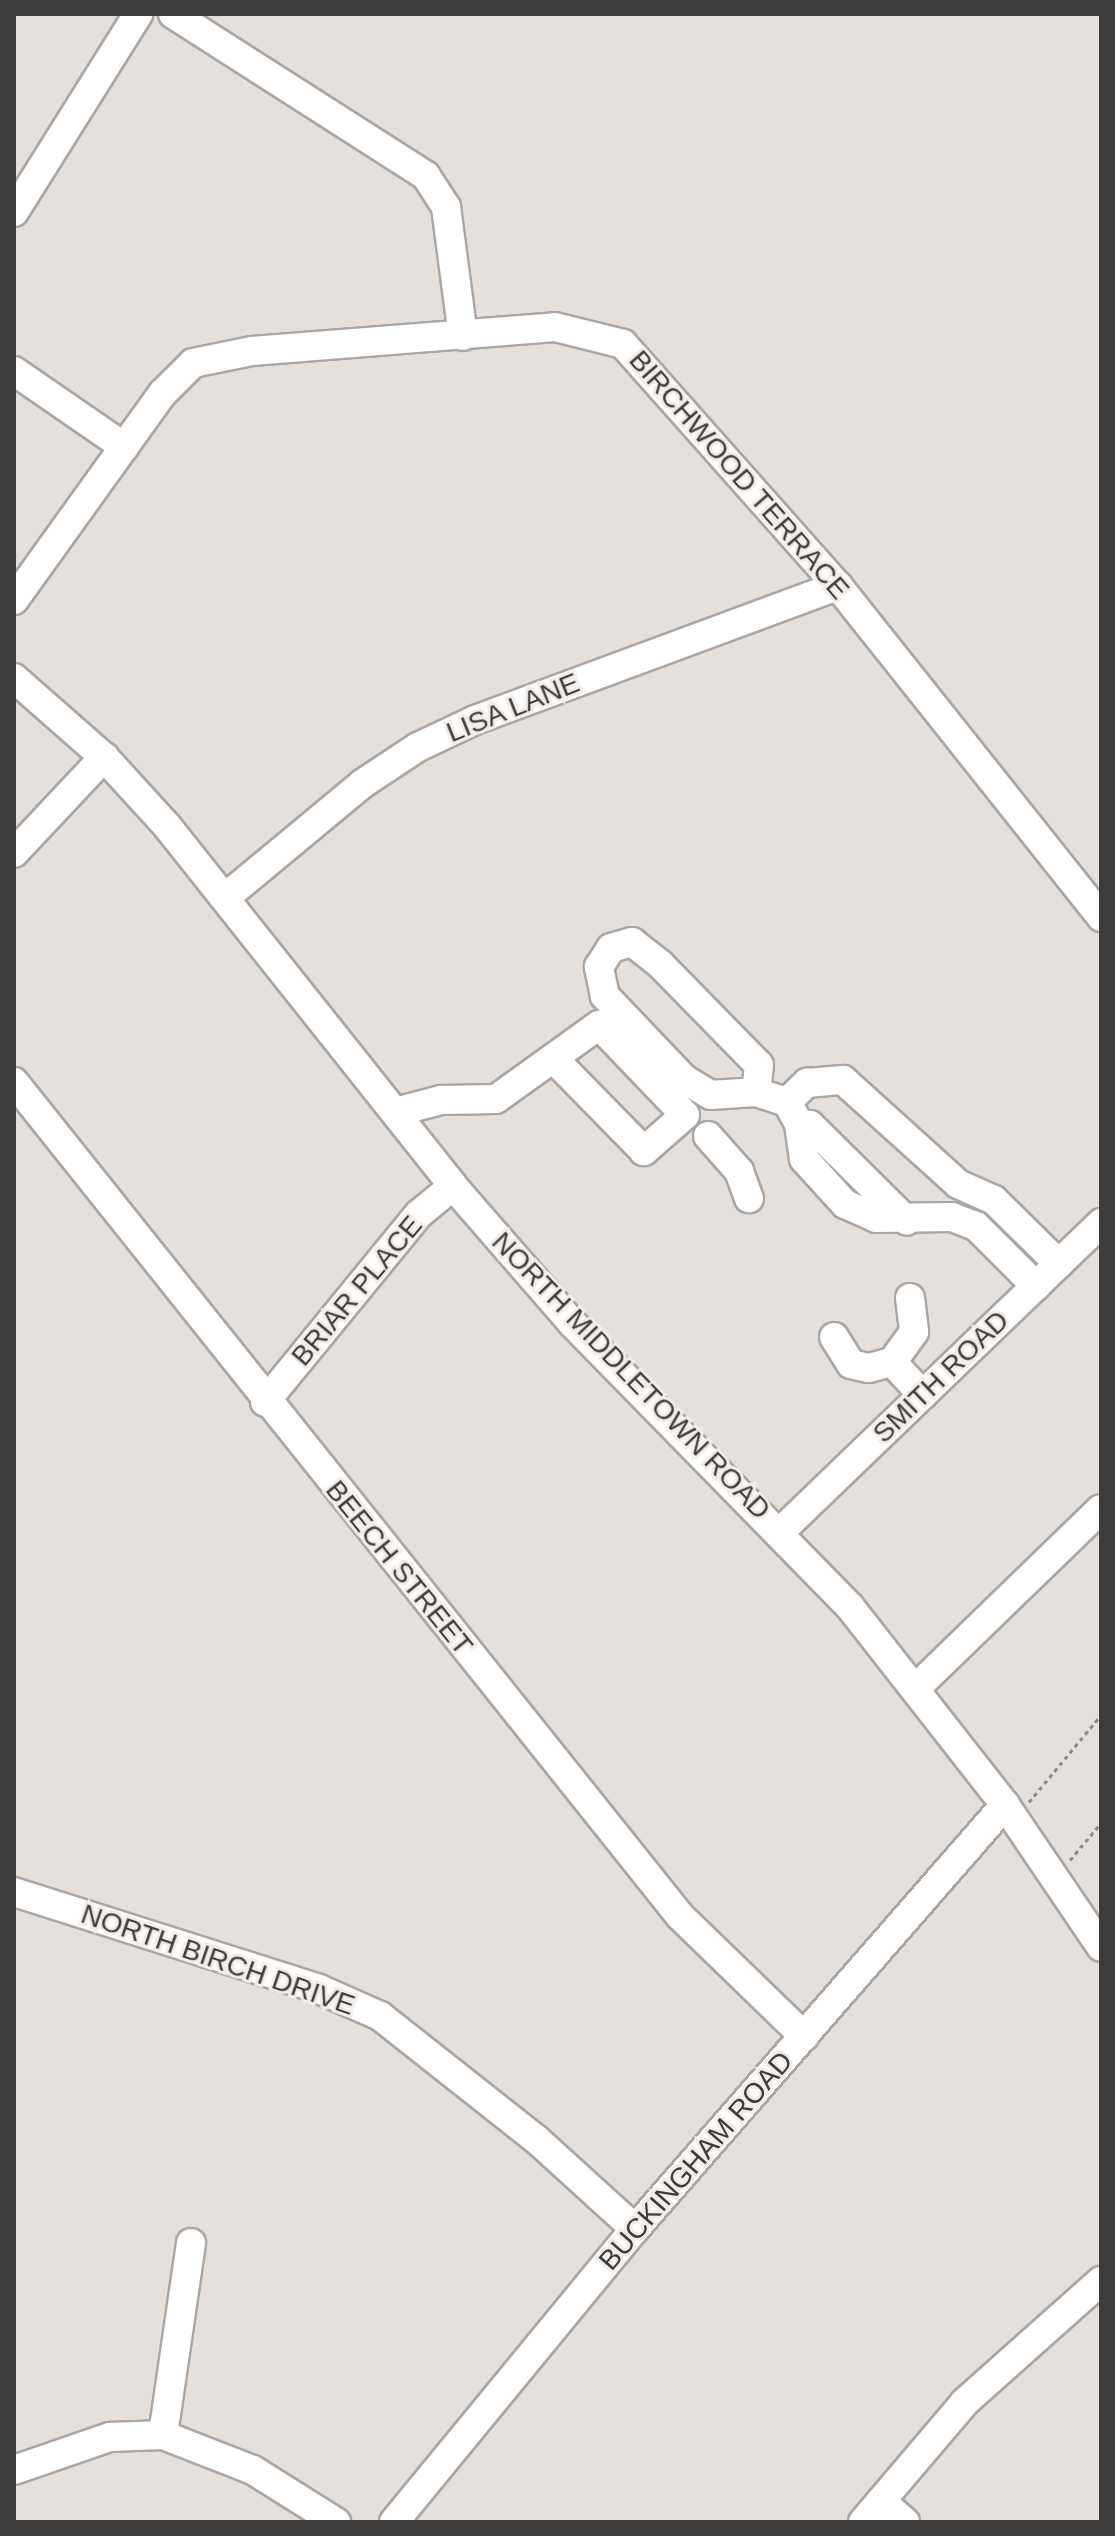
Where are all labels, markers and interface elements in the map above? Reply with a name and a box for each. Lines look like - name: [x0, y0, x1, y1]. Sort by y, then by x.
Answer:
- street label: BIRCHWOOD TERRACE: [622, 344, 856, 606]
- street label: LISA LANE: [441, 666, 585, 750]
- street label: BRIAR PLACE: [285, 1209, 429, 1373]
- street label: NORTH MIDDLETOWN ROAD: [485, 1225, 777, 1527]
- street label: SMITH ROAD: [866, 1304, 1016, 1450]
- street label: BEECH STREET: [318, 1474, 480, 1662]
- street label: NORTH BIRCH DRIVE: [77, 1897, 359, 2023]
- street label: BUCKINGHAM ROAD: [592, 2045, 800, 2277]

